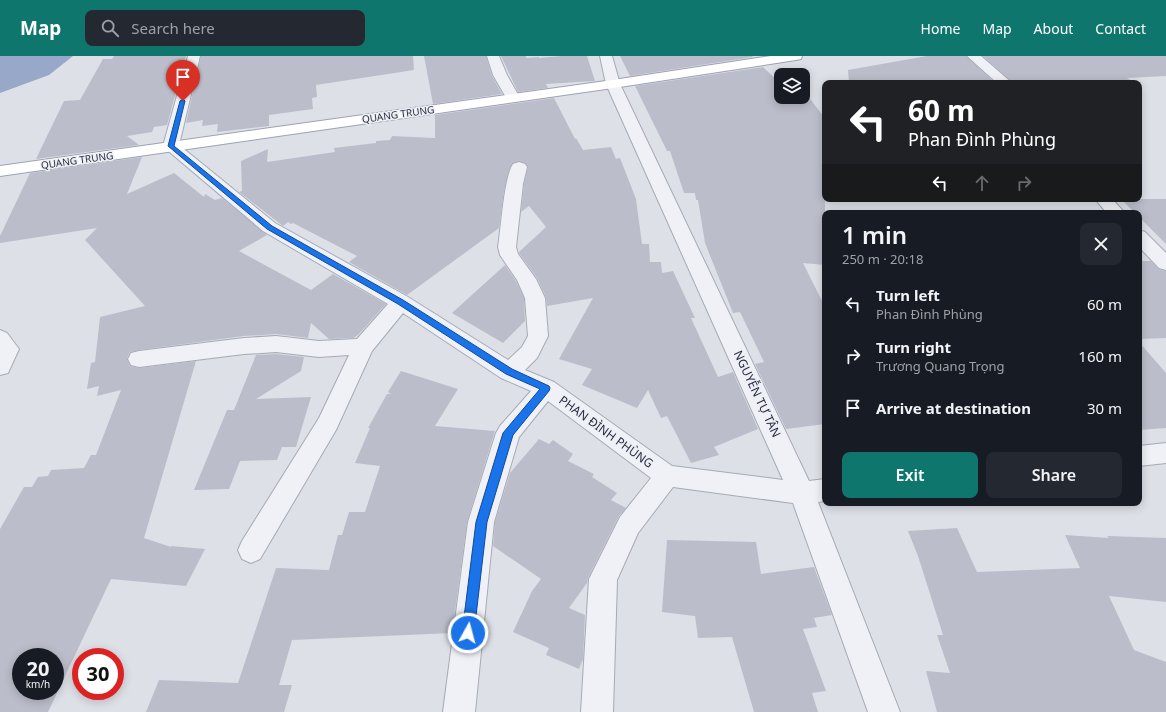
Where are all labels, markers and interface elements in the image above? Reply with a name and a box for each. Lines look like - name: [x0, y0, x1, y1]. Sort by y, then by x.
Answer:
- search box: [85, 10, 365, 46]
- text: Map: [20, 15, 61, 41]
- icon: search: [99, 17, 121, 39]
- text: Search here: [131, 18, 215, 38]
- text: Home: [921, 19, 960, 38]
- text: Map: [982, 19, 1012, 38]
- text: About: [1034, 19, 1073, 38]
- text: Contact: [1095, 19, 1146, 38]
- pin: [166, 60, 200, 101]
- icon: arrive: [172, 66, 194, 88]
- map controls: [774, 68, 810, 104]
- button: layers: [774, 68, 810, 104]
- text: 60 m: [908, 91, 975, 129]
- icon: left: [842, 96, 894, 148]
- street label: QUANG TRUNG: [361, 102, 435, 126]
- text: Phan Đình Phùng: [908, 127, 1056, 151]
- street label: QUANG TRUNG: [40, 148, 114, 172]
- icon: left: [929, 172, 951, 194]
- icon: ahead: [971, 172, 993, 194]
- icon: right: [1013, 172, 1035, 194]
- text: 1 min: [842, 218, 907, 251]
- button: close: [1080, 223, 1122, 265]
- text: 250 m · 20:18: [842, 250, 923, 268]
- text: Turn left: [876, 285, 940, 305]
- icon: left: [842, 293, 864, 315]
- text: 60 m: [1087, 294, 1122, 314]
- text: Phan Đình Phùng: [876, 305, 983, 323]
- text: Turn right: [876, 337, 951, 357]
- icon: right: [842, 345, 864, 367]
- text: 160 m: [1078, 346, 1122, 366]
- street label: NGUYỄN TỰ TÂN: [730, 347, 786, 440]
- text: Trương Quang Trọng: [876, 357, 1005, 375]
- street label: PHAN ĐÌNH PHÙNG: [556, 392, 657, 472]
- icon: arrive: [842, 397, 864, 419]
- text: Arrive at destination: [876, 398, 1031, 418]
- text: 30 m: [1087, 398, 1122, 418]
- button: Exit: [842, 452, 978, 498]
- button: Share: [986, 452, 1122, 498]
- position arrow: [447, 612, 489, 654]
- speed limit sign: 30: [72, 648, 124, 700]
- text: 20: [27, 655, 49, 682]
- text: km/h: [26, 677, 50, 691]

